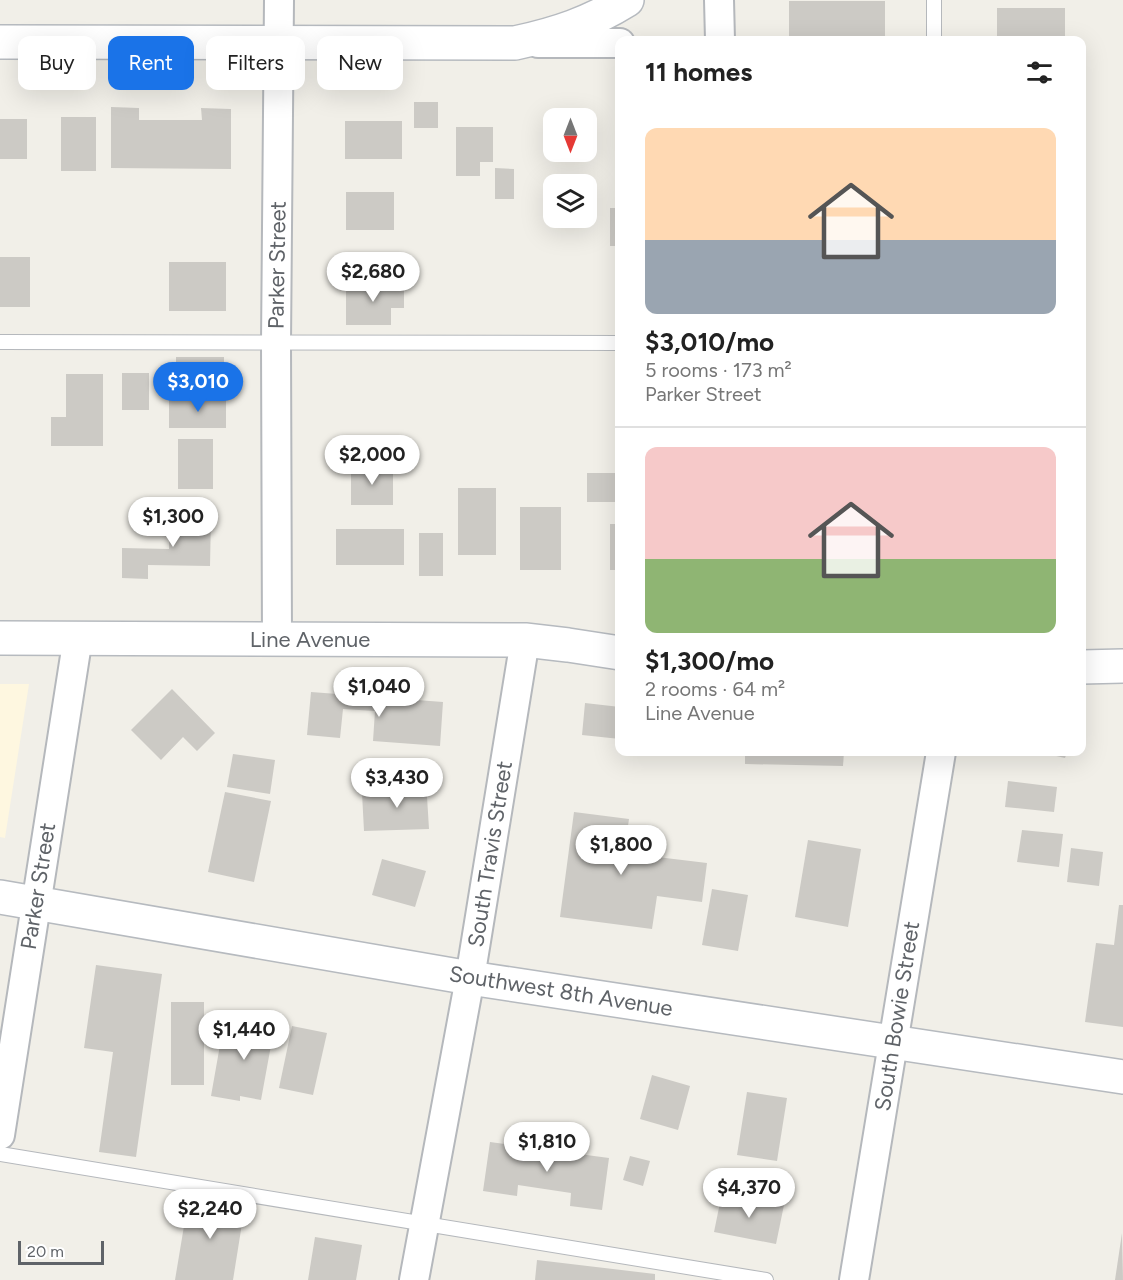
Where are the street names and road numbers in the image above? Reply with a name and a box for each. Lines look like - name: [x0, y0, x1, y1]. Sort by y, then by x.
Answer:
- street label: Parker Street: [262, 201, 292, 329]
- street label: Line Avenue: [250, 626, 370, 653]
- street label: South Travis Street: [462, 759, 518, 949]
- street label: Parker Street: [15, 821, 61, 951]
- street label: South Bowie Street: [869, 919, 925, 1113]
- street label: Southwest 8th Avenue: [447, 960, 675, 1022]

